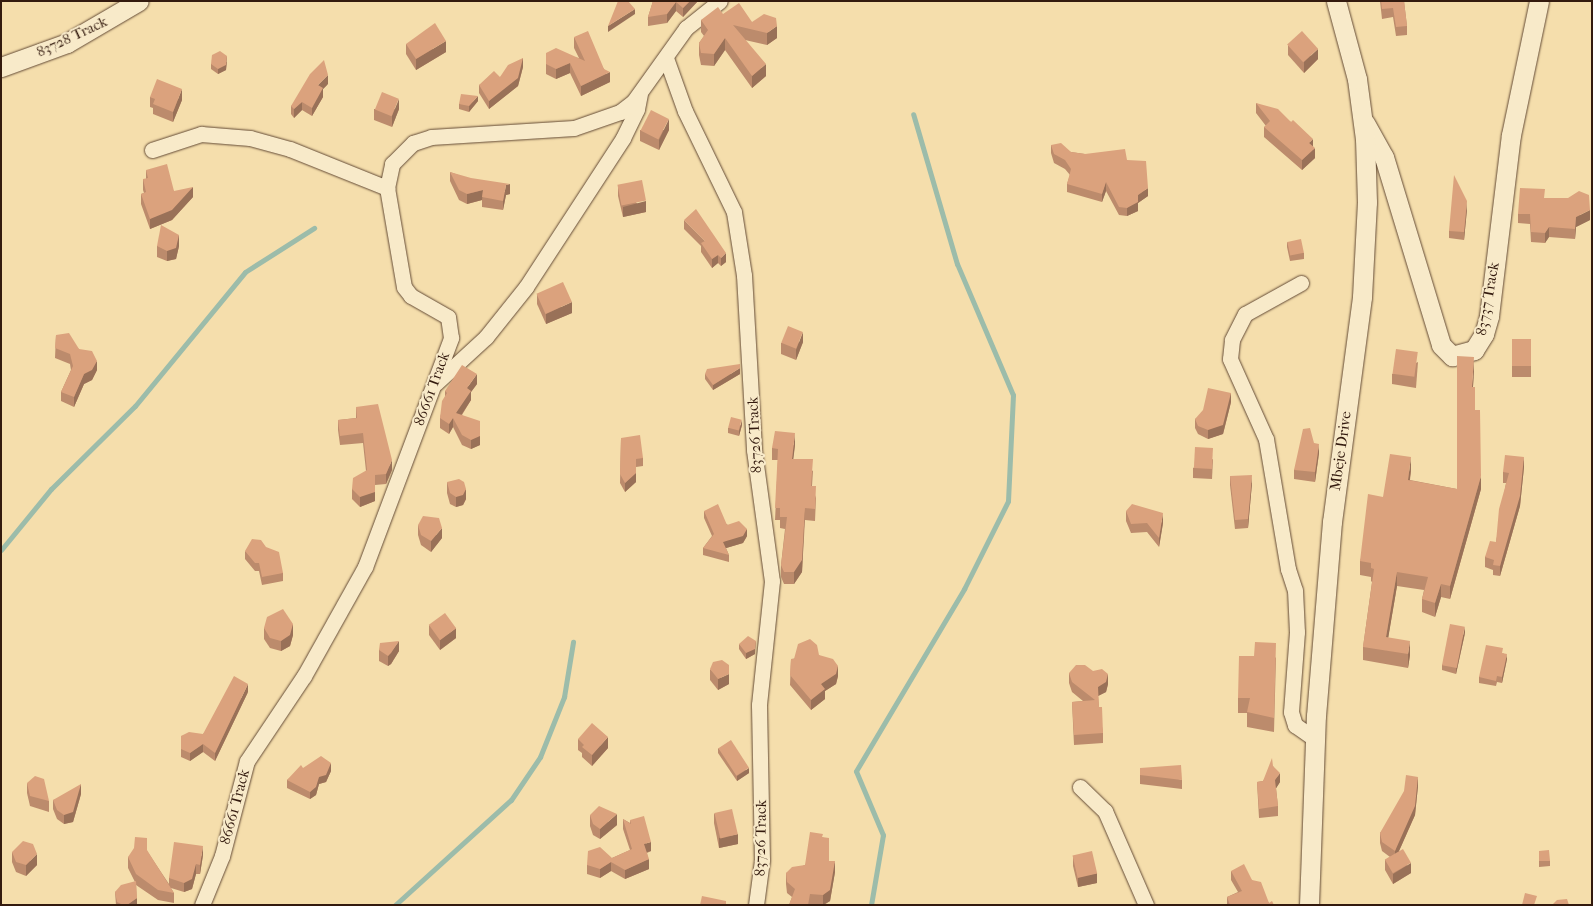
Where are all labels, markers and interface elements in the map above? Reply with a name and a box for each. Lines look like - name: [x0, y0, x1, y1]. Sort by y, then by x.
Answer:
- street label: 83728 Track: [34, 13, 110, 61]
- street label: 83737 Track: [1473, 261, 1503, 337]
- street label: 86661 Track: [410, 350, 454, 428]
- street label: 83726 Track: [744, 396, 766, 474]
- street label: Mbeje Drive: [1327, 410, 1355, 492]
- street label: 86661 Track: [216, 767, 254, 847]
- street label: 83726 Track: [751, 800, 771, 876]

